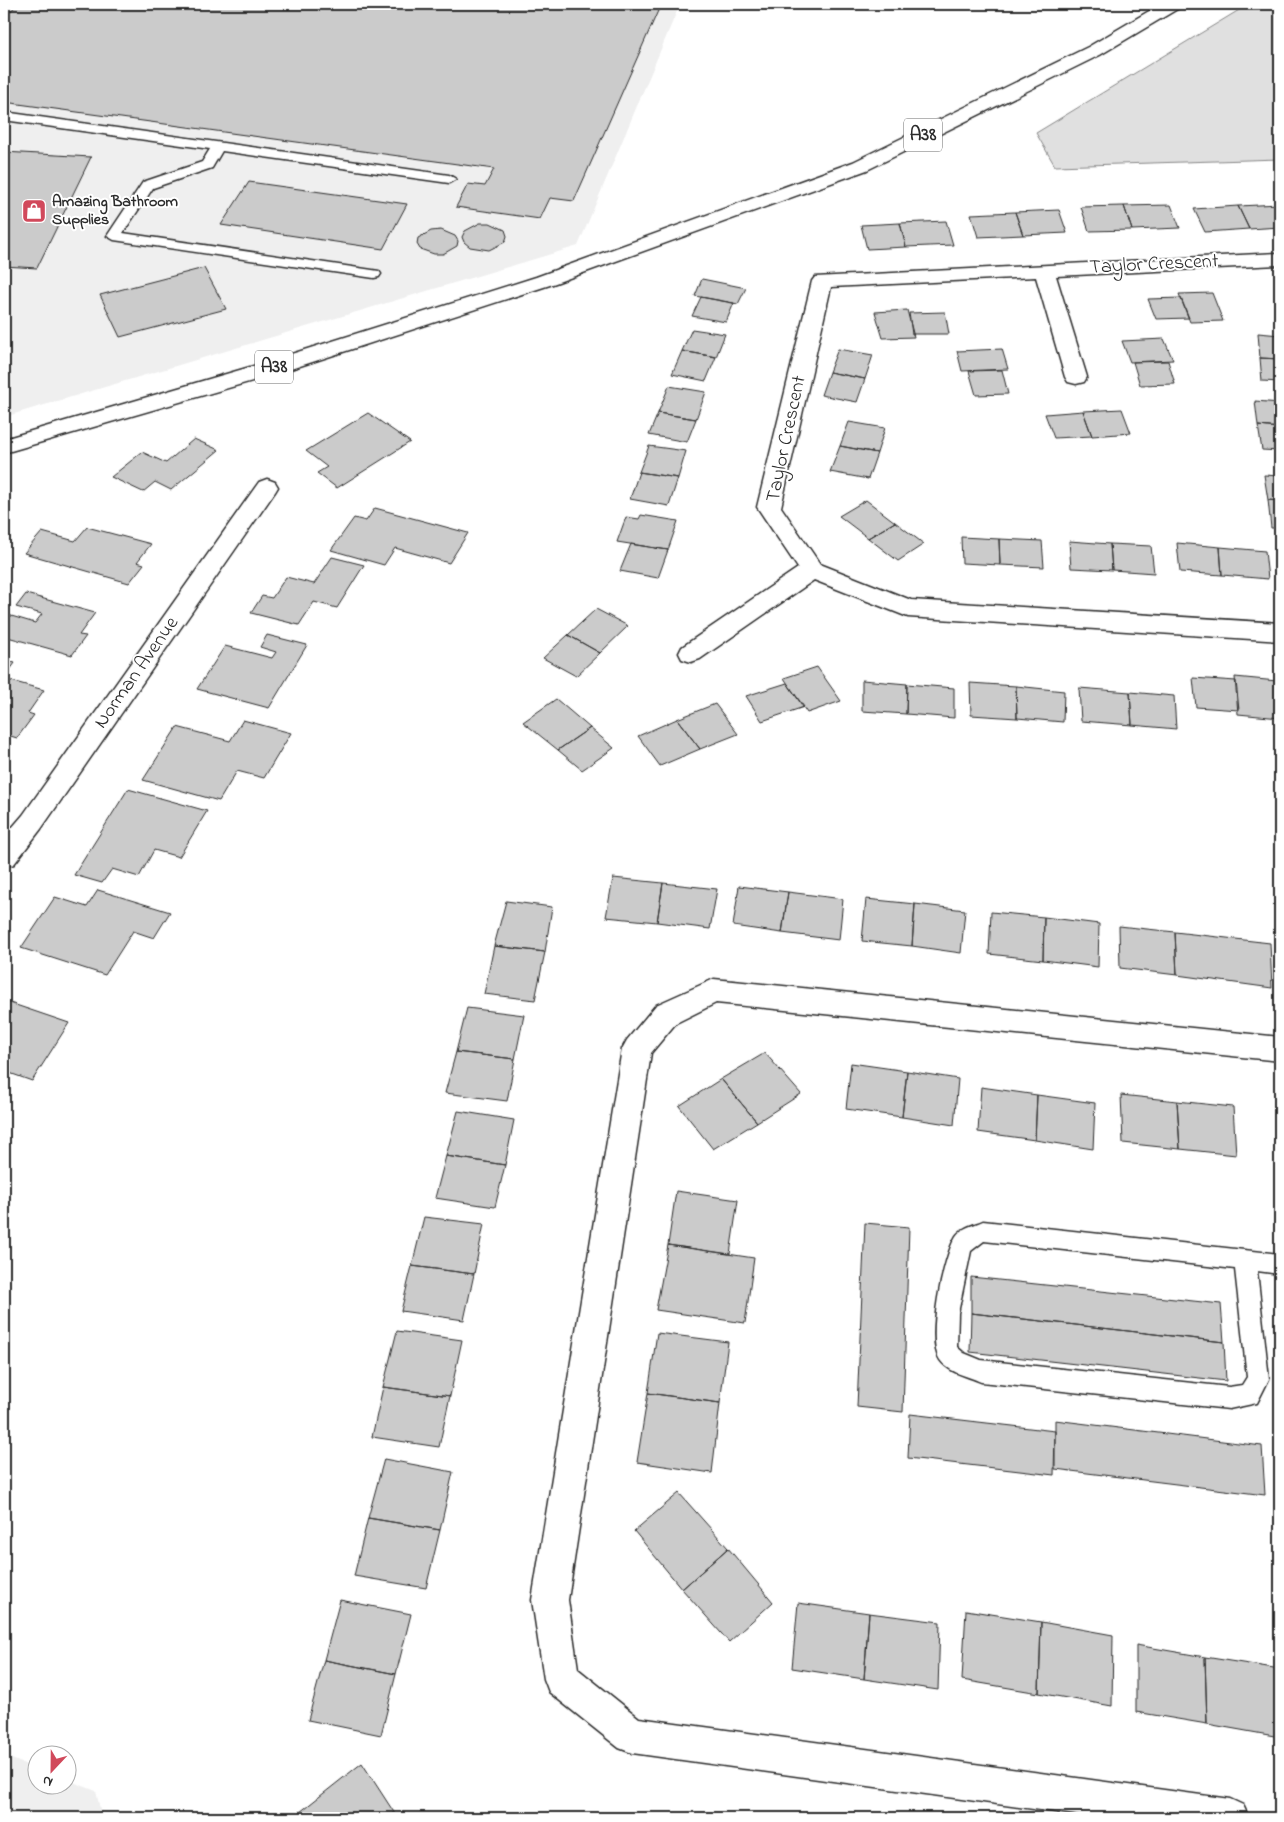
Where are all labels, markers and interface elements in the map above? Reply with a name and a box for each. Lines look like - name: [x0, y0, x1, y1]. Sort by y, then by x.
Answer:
- road number: A38: [904, 118, 942, 152]
- place label: Amazing Bathroom Supplies: [52, 190, 179, 232]
- shop icon: Amazing Bathroom Supplies: [21, 198, 47, 224]
- street label: Taylor Crescent: [1089, 247, 1219, 283]
- road number: A38: [255, 351, 293, 384]
- street label: Taylor Crescent: [759, 373, 815, 505]
- street label: Norman Avenue: [88, 611, 186, 735]
- north arrow: [28, 1744, 78, 1794]
- text: N: [39, 1769, 56, 1792]

